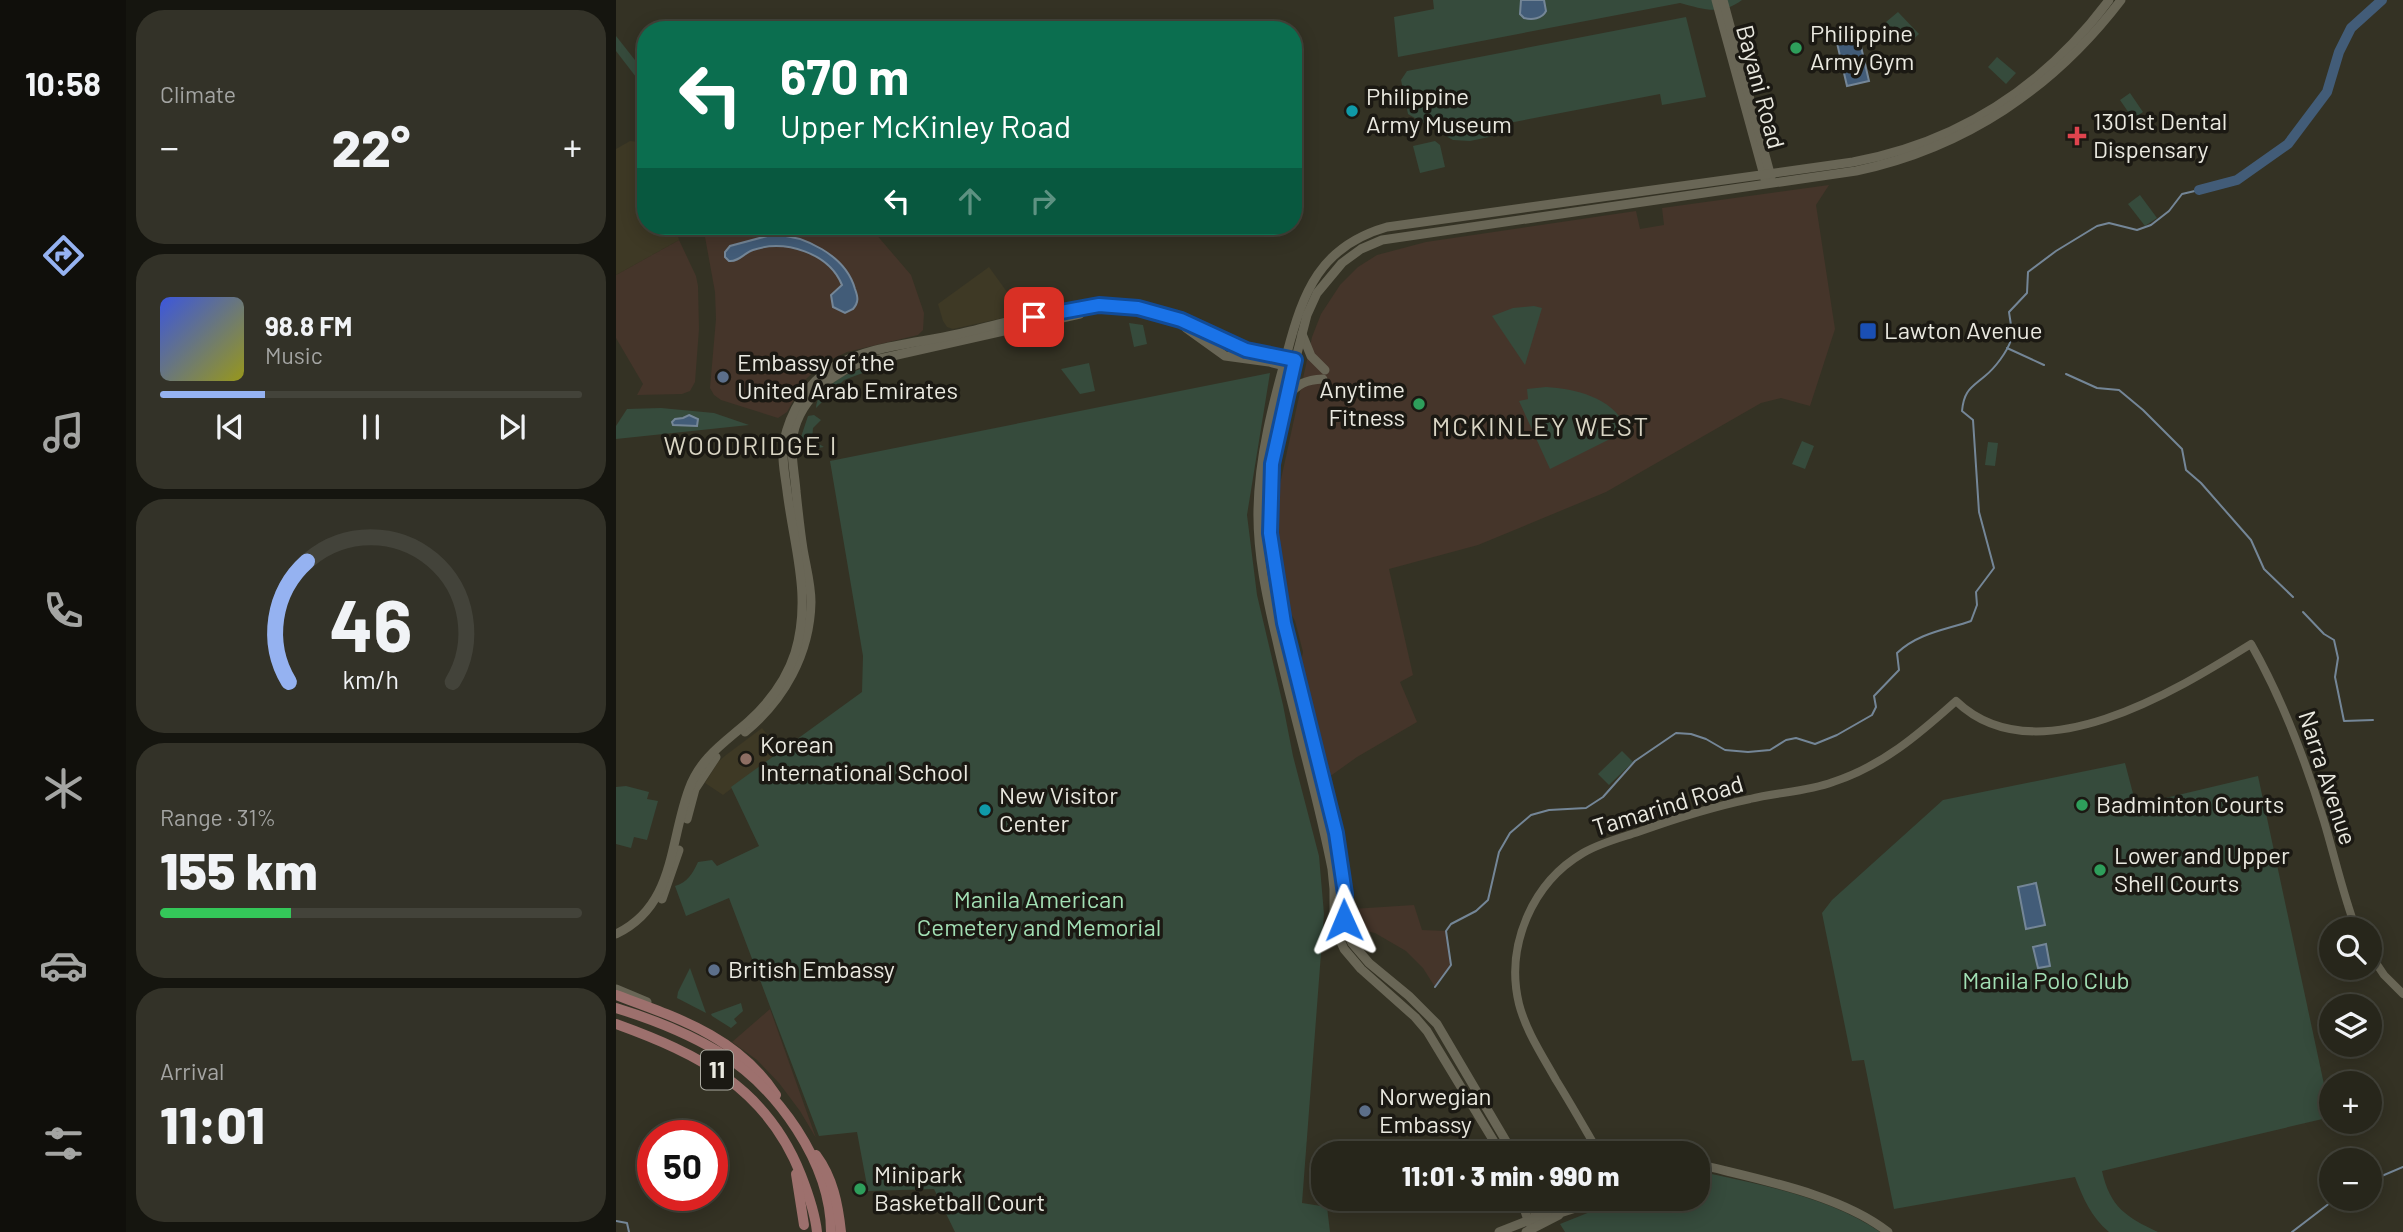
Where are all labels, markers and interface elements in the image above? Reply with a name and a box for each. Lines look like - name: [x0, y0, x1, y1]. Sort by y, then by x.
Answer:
- place label: Philippine Army Gym: [1810, 18, 1914, 75]
- street label: Bayani Road: [1731, 22, 1792, 152]
- marker: Philippine Army Gym: [1788, 40, 1804, 56]
- text: 670 m: [780, 46, 909, 105]
- icon: left: [665, 49, 756, 140]
- text: 10:58: [25, 64, 101, 102]
- text: Climate: [160, 80, 236, 108]
- place label: Philippine Army Museum: [1366, 81, 1512, 138]
- marker: Philippine Army Museum: [1344, 103, 1360, 119]
- text: Upper McKinley Road: [780, 106, 1071, 144]
- place label: 1301st Dental Dispensary: [2093, 106, 2227, 163]
- text: 22°: [332, 115, 410, 177]
- text: −: [160, 123, 179, 169]
- text: +: [563, 123, 582, 169]
- marker: 1301st Dental Dispensary: [2067, 126, 2087, 146]
- icon: left: [878, 182, 916, 220]
- icon: ahead: [951, 182, 989, 220]
- icon: right: [1024, 182, 1062, 220]
- icon: directions: [39, 231, 88, 280]
- pin: [1004, 287, 1064, 347]
- icon: arrive: [1015, 298, 1053, 336]
- text: 98.8 FM: [265, 310, 352, 341]
- place label: Lawton Avenue: [1884, 315, 2043, 344]
- marker: Lawton Avenue: [1858, 321, 1878, 341]
- text: Music: [265, 341, 323, 369]
- place label: Embassy of the United Arab Emirates: [737, 347, 958, 404]
- marker: Embassy of the United Arab Emirates: [715, 369, 731, 385]
- place label: Anytime Fitness: [1319, 374, 1405, 431]
- marker: Anytime Fitness: [1411, 396, 1427, 412]
- icon: music: [39, 408, 88, 457]
- icon: previous: [211, 408, 249, 446]
- icon: pause: [352, 408, 390, 446]
- icon: next: [493, 408, 531, 446]
- district label: MCKINLEY WEST: [1432, 410, 1650, 441]
- district label: WOODRIDGE I: [664, 429, 838, 460]
- text: 46: [329, 579, 413, 667]
- icon: phone: [39, 586, 88, 635]
- text: km/h: [343, 664, 399, 694]
- street label: Narra Avenue: [2293, 707, 2364, 848]
- place label: Korean International School: [760, 729, 969, 786]
- marker: Korean International School: [738, 751, 754, 767]
- icon: climate: [39, 764, 88, 813]
- street label: Tamarind Road: [1589, 768, 1747, 841]
- place label: New Visitor Center: [999, 780, 1118, 837]
- place label: Badminton Courts: [2096, 789, 2284, 818]
- marker: Badminton Courts: [2074, 797, 2090, 813]
- marker: New Visitor Center: [977, 802, 993, 818]
- text: Range · 31%: [160, 803, 276, 831]
- text: 155 km: [160, 838, 318, 900]
- place label: Lower and Upper Shell Courts: [2114, 840, 2290, 897]
- marker: Lower and Upper Shell Courts: [2092, 862, 2108, 878]
- position arrow: [1307, 883, 1381, 957]
- park label: Manila American Cemetery and Memorial: [917, 884, 1161, 941]
- map controls: [2319, 917, 2382, 1211]
- button: search: [2319, 917, 2382, 980]
- icon: car: [39, 941, 88, 990]
- place label: British Embassy: [728, 954, 895, 983]
- marker: British Embassy: [706, 962, 722, 978]
- park label: Manila Polo Club: [1962, 965, 2130, 994]
- button: layers: [2319, 994, 2382, 1057]
- road number: 11: [701, 1050, 733, 1090]
- text: Arrival: [160, 1057, 224, 1085]
- button: +: [2319, 1071, 2382, 1134]
- place label: Norwegian Embassy: [1379, 1081, 1492, 1138]
- text: 11:01: [160, 1092, 265, 1154]
- marker: Norwegian Embassy: [1357, 1103, 1373, 1119]
- icon: filters: [39, 1119, 88, 1168]
- speed limit sign: 50: [637, 1120, 728, 1211]
- button: −: [2319, 1148, 2382, 1211]
- place label: Minipark Basketball Court: [874, 1159, 1045, 1216]
- text: 11:01 · 3 min · 990 m: [1402, 1160, 1619, 1191]
- marker: Minipark Basketball Court: [852, 1181, 868, 1197]

